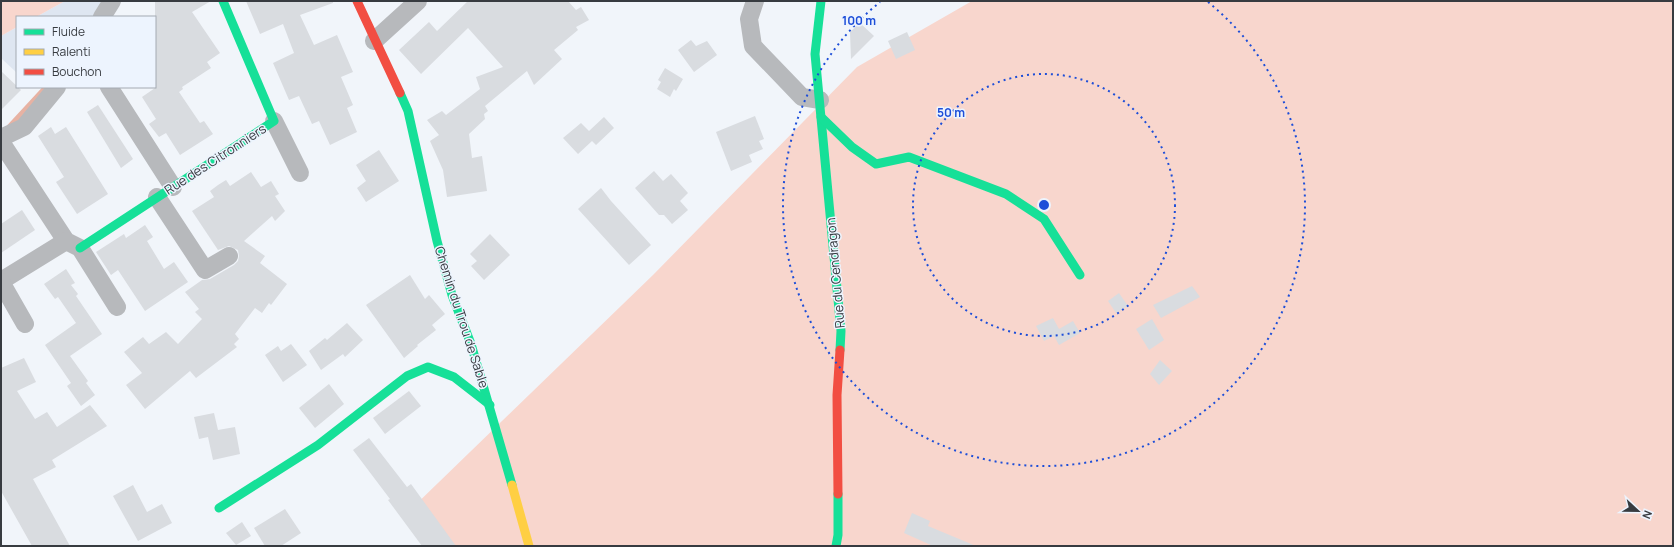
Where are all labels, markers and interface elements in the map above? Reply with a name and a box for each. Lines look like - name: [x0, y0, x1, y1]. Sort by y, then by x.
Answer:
- text: 100 m: [842, 12, 876, 29]
- legend: [16, 16, 156, 88]
- text: Fluide: [52, 23, 85, 40]
- text: Ralenti: [52, 43, 91, 60]
- text: Bouchon: [52, 63, 102, 80]
- text: 50 m: [937, 104, 965, 121]
- street label: Rue des Citronniers: [161, 119, 270, 199]
- centre of rings: [1037, 198, 1051, 212]
- street label: Rue du Cendragon: [821, 217, 849, 329]
- street label: Chemin du Trou de Sable: [431, 244, 494, 391]
- north arrow: [1618, 491, 1658, 531]
- text: N: [1639, 508, 1656, 521]

